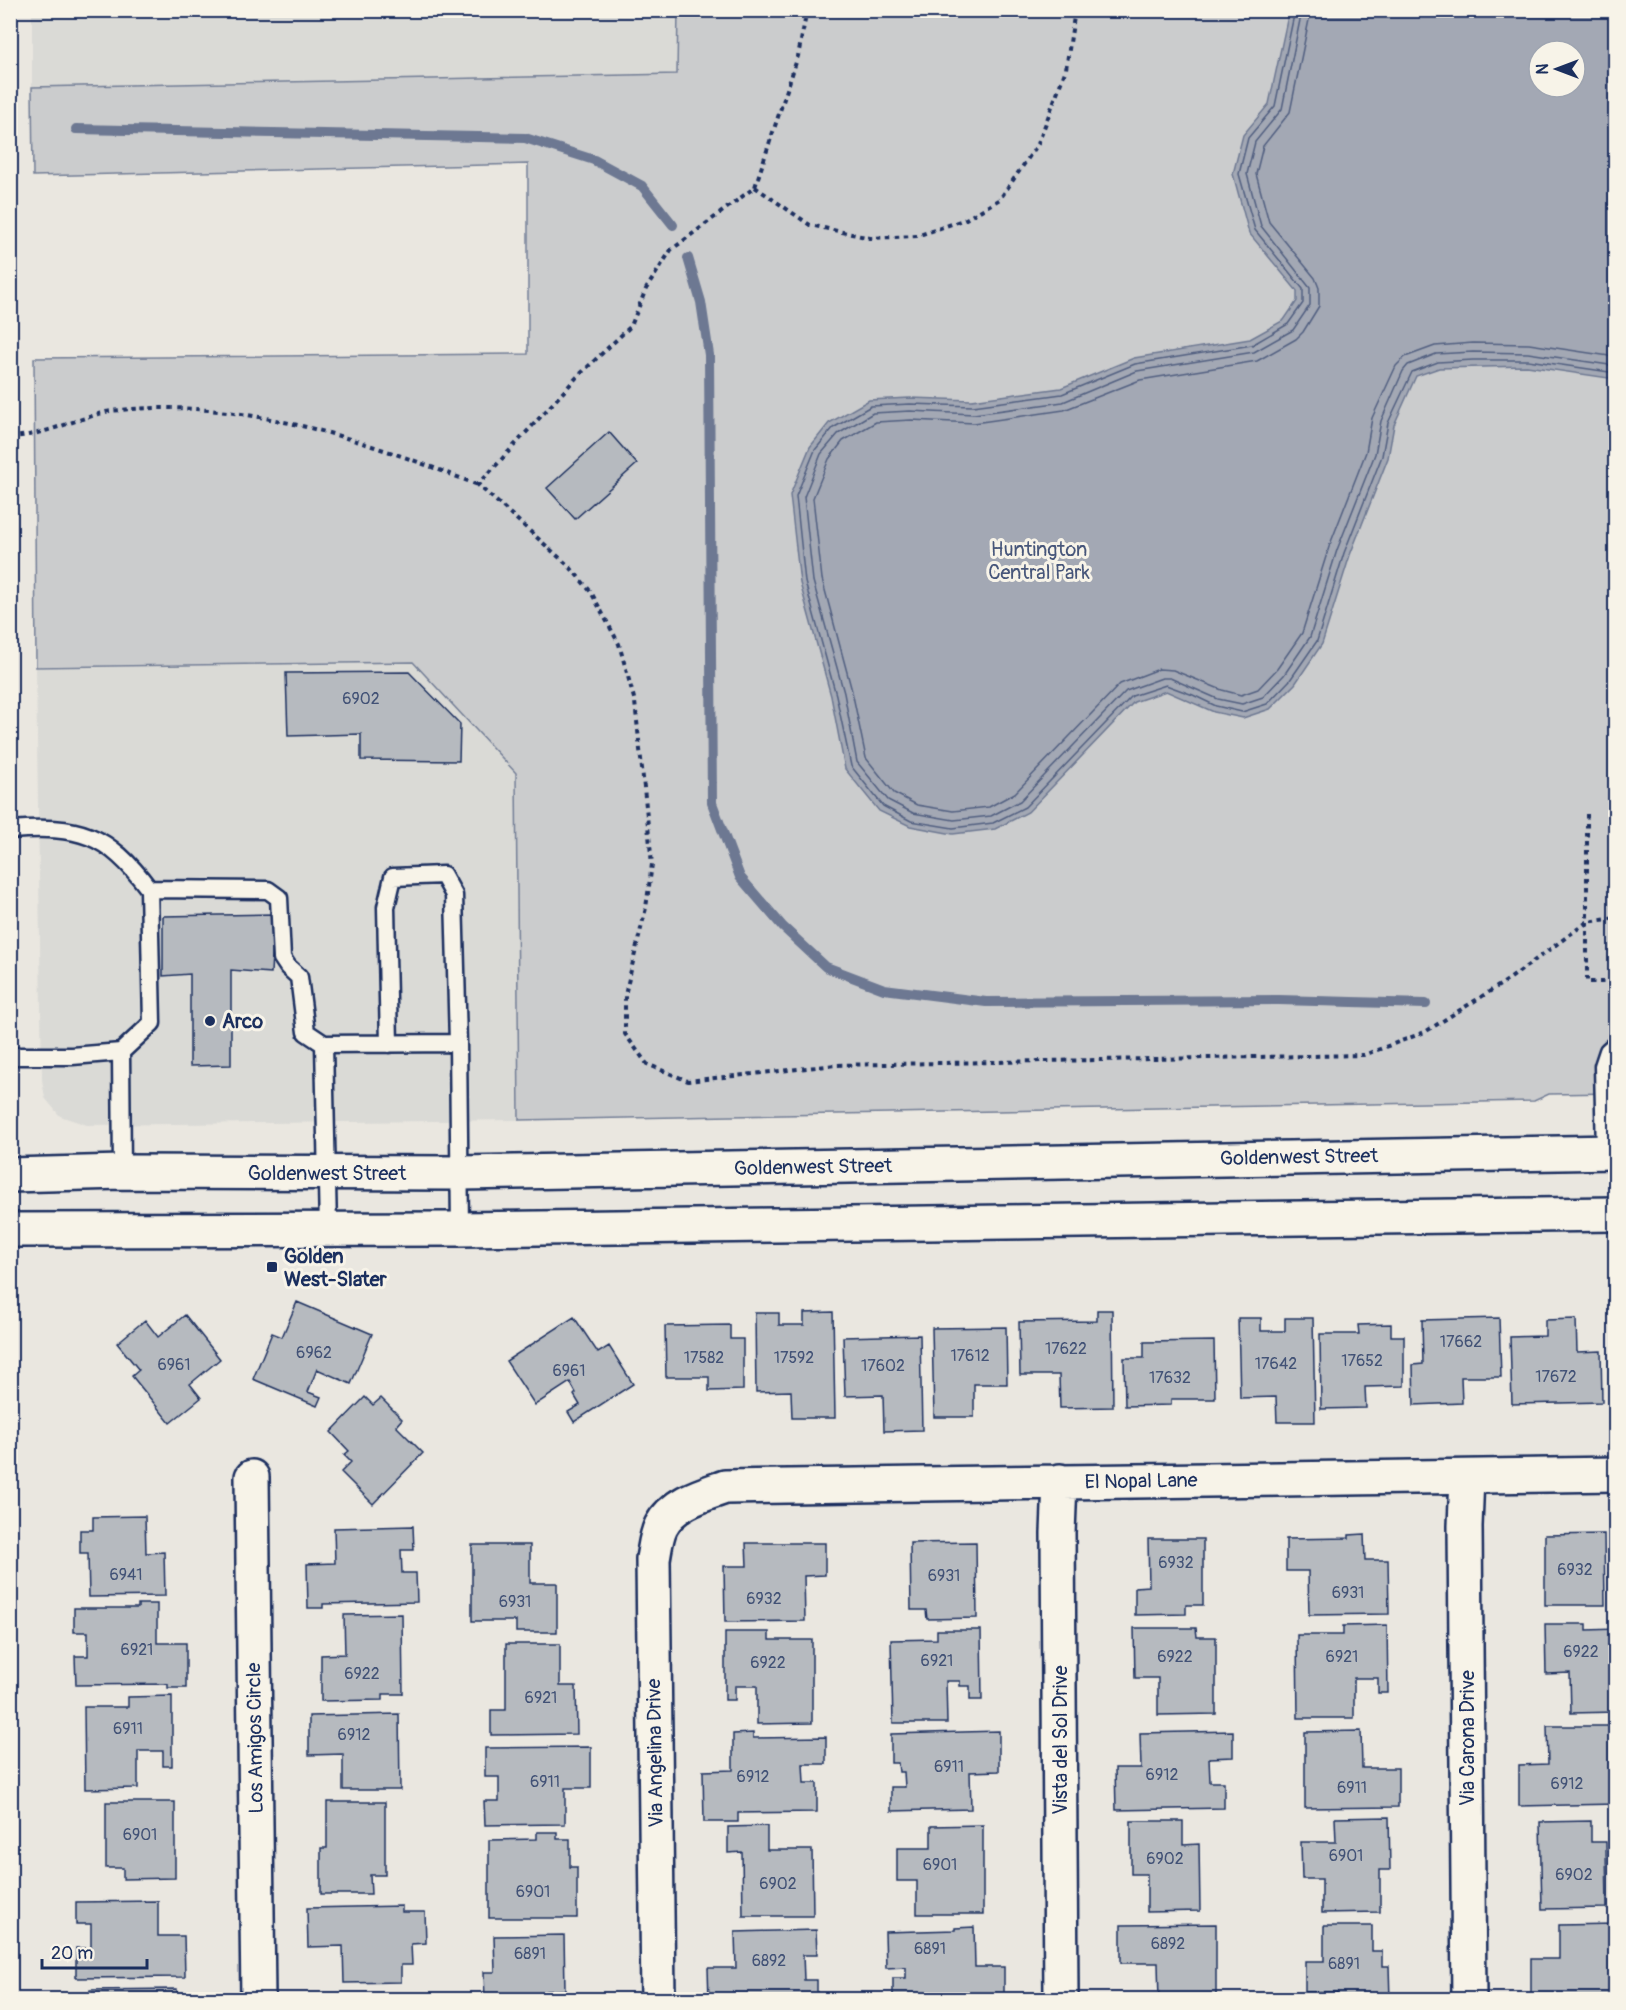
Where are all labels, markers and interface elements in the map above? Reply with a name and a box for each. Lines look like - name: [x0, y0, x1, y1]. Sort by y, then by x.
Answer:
- north arrow: [1527, 39, 1587, 99]
- text: N: [1533, 63, 1553, 74]
- park label: Huntington Central Park: [988, 537, 1090, 585]
- house number: 6902: [342, 689, 380, 709]
- place label: Arco: [222, 1009, 263, 1034]
- marker: Arco: [203, 1014, 217, 1028]
- street label: Goldenwest Street: [1220, 1143, 1379, 1171]
- street label: Goldenwest Street: [734, 1153, 893, 1181]
- street label: Goldenwest Street: [248, 1161, 407, 1186]
- place label: Golden West-Slater: [284, 1244, 387, 1292]
- marker: Golden West-Slater: [265, 1260, 279, 1274]
- house number: 17662: [1440, 1332, 1482, 1352]
- house number: 17622: [1045, 1339, 1087, 1359]
- house number: 6962: [296, 1343, 332, 1363]
- house number: 17612: [950, 1346, 990, 1366]
- house number: 17582: [684, 1348, 724, 1368]
- house number: 17592: [774, 1348, 814, 1368]
- house number: 17652: [1341, 1351, 1383, 1371]
- house number: 17642: [1255, 1354, 1297, 1374]
- house number: 6961: [157, 1355, 191, 1375]
- house number: 17602: [861, 1356, 905, 1376]
- house number: 6961: [552, 1361, 586, 1381]
- house number: 17672: [1535, 1367, 1577, 1387]
- house number: 17632: [1149, 1368, 1191, 1388]
- street label: El Nopal Lane: [1084, 1468, 1198, 1494]
- house number: 6932: [1158, 1553, 1194, 1573]
- house number: 6932: [1557, 1560, 1593, 1580]
- house number: 6941: [109, 1565, 143, 1585]
- house number: 6931: [928, 1566, 960, 1586]
- house number: 6931: [1332, 1583, 1364, 1603]
- house number: 6932: [746, 1589, 782, 1609]
- house number: 6931: [499, 1592, 531, 1612]
- house number: 6921: [121, 1640, 153, 1660]
- house number: 6922: [1563, 1642, 1599, 1662]
- house number: 6922: [1157, 1647, 1193, 1667]
- house number: 6921: [1326, 1647, 1358, 1667]
- house number: 6921: [921, 1651, 953, 1671]
- house number: 6922: [750, 1653, 786, 1673]
- street label: Los Amigos Circle: [241, 1662, 269, 1814]
- house number: 6922: [344, 1664, 380, 1684]
- street label: Vista del Sol Drive: [1048, 1665, 1073, 1815]
- street label: Via Carona Drive: [1455, 1670, 1480, 1806]
- street label: Via Angelina Drive: [641, 1678, 669, 1828]
- house number: 6921: [525, 1688, 557, 1708]
- house number: 6911: [113, 1719, 143, 1739]
- house number: 6912: [338, 1725, 370, 1745]
- house number: 6911: [934, 1757, 964, 1777]
- house number: 6912: [1146, 1765, 1178, 1785]
- house number: 6912: [737, 1767, 769, 1787]
- house number: 6911: [530, 1772, 560, 1792]
- house number: 6912: [1551, 1774, 1583, 1794]
- house number: 6911: [1337, 1778, 1367, 1798]
- house number: 6901: [123, 1825, 157, 1845]
- house number: 6901: [1329, 1846, 1363, 1866]
- house number: 6902: [1146, 1849, 1184, 1869]
- house number: 6901: [923, 1855, 957, 1875]
- house number: 6902: [1555, 1865, 1593, 1885]
- house number: 6902: [759, 1874, 797, 1894]
- house number: 6901: [516, 1882, 550, 1902]
- scale bar: [42, 1932, 147, 1970]
- house number: 6892: [1151, 1934, 1185, 1954]
- house number: 6891: [914, 1939, 946, 1959]
- text: 20 m: [51, 1942, 93, 1965]
- house number: 6891: [514, 1944, 546, 1964]
- house number: 6892: [752, 1951, 786, 1971]
- house number: 6891: [1328, 1954, 1360, 1974]

